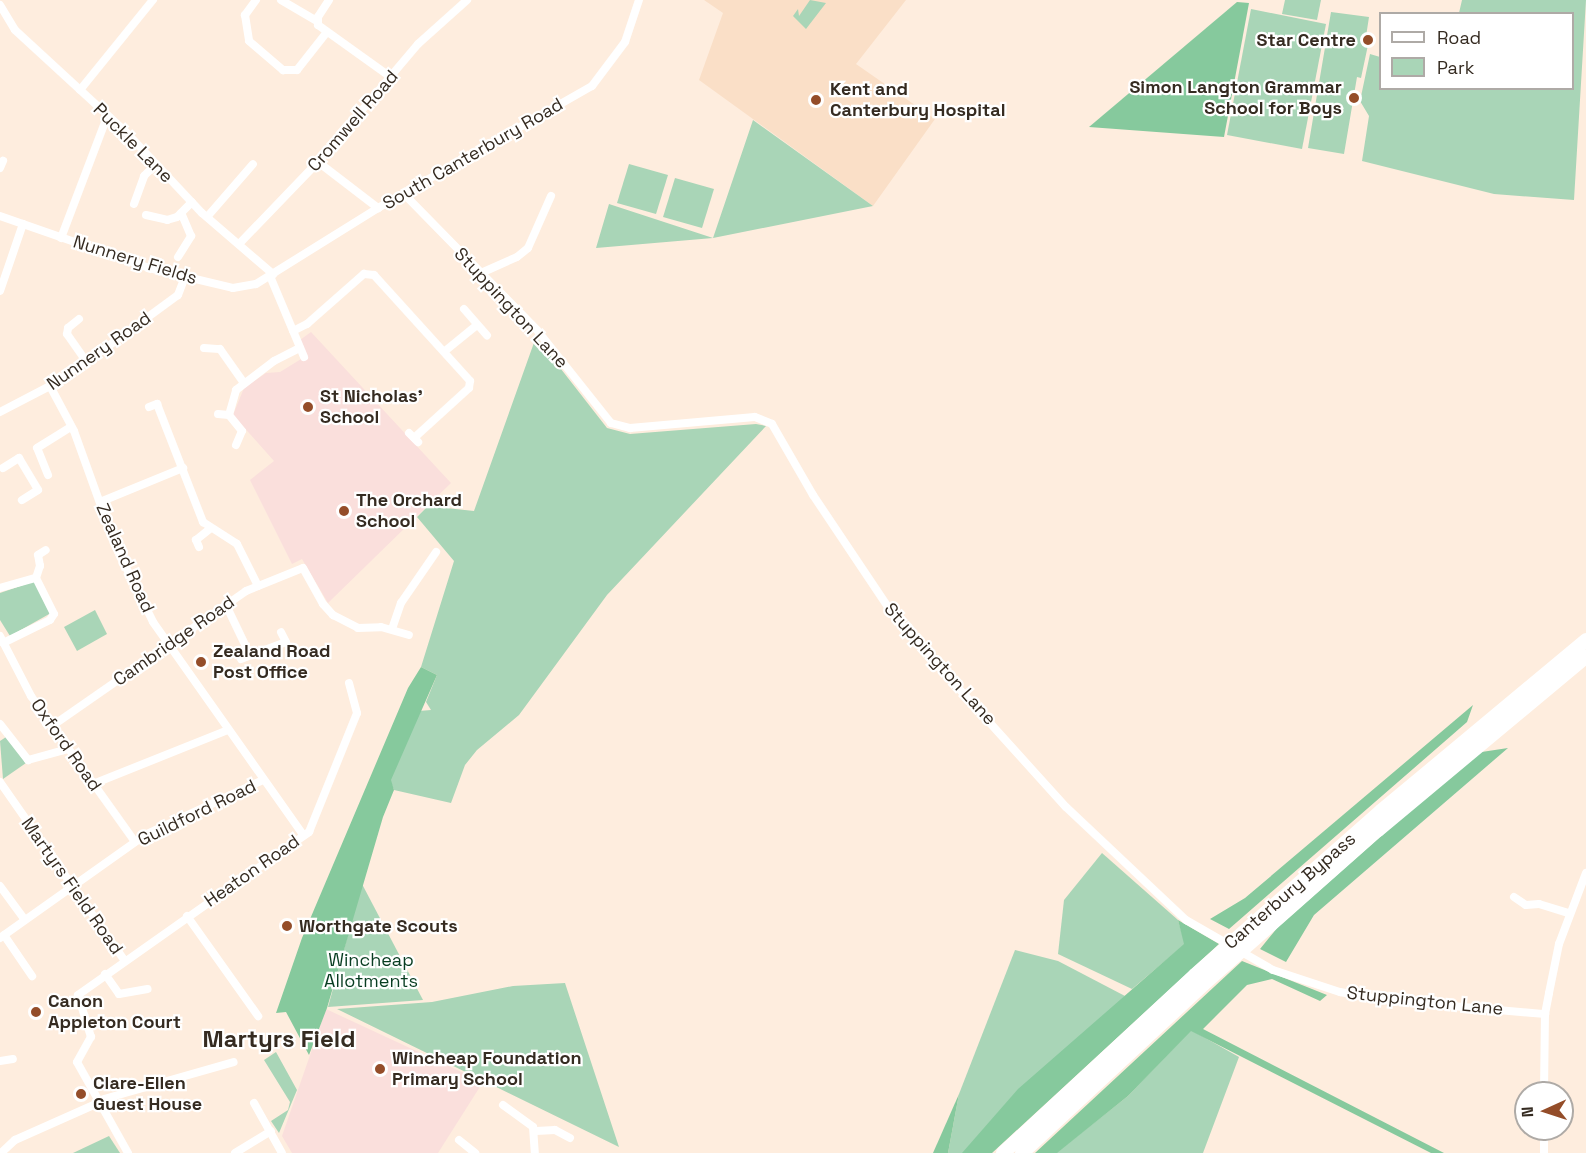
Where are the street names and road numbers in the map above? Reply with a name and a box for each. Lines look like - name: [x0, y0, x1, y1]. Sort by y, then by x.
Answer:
- street label: Cromwell Road: [303, 66, 403, 176]
- street label: South Canterbury Road: [379, 94, 567, 214]
- street label: Puckle Lane: [89, 99, 177, 187]
- street label: Nunnery Fields: [70, 231, 200, 289]
- street label: Stuppington Lane: [450, 243, 572, 373]
- street label: Nunnery Road: [43, 307, 155, 395]
- street label: Zealand Road: [91, 500, 159, 616]
- street label: Cambridge Road: [109, 591, 239, 691]
- street label: Stuppington Lane: [879, 598, 1001, 730]
- street label: Oxford Road: [26, 694, 106, 796]
- street label: Guildford Road: [134, 775, 260, 851]
- street label: Martyrs Field Road: [17, 813, 127, 959]
- street label: Canterbury Bypass: [1220, 828, 1360, 954]
- street label: Heaton Road: [200, 830, 304, 912]
- street label: Stuppington Lane: [1346, 982, 1504, 1020]

